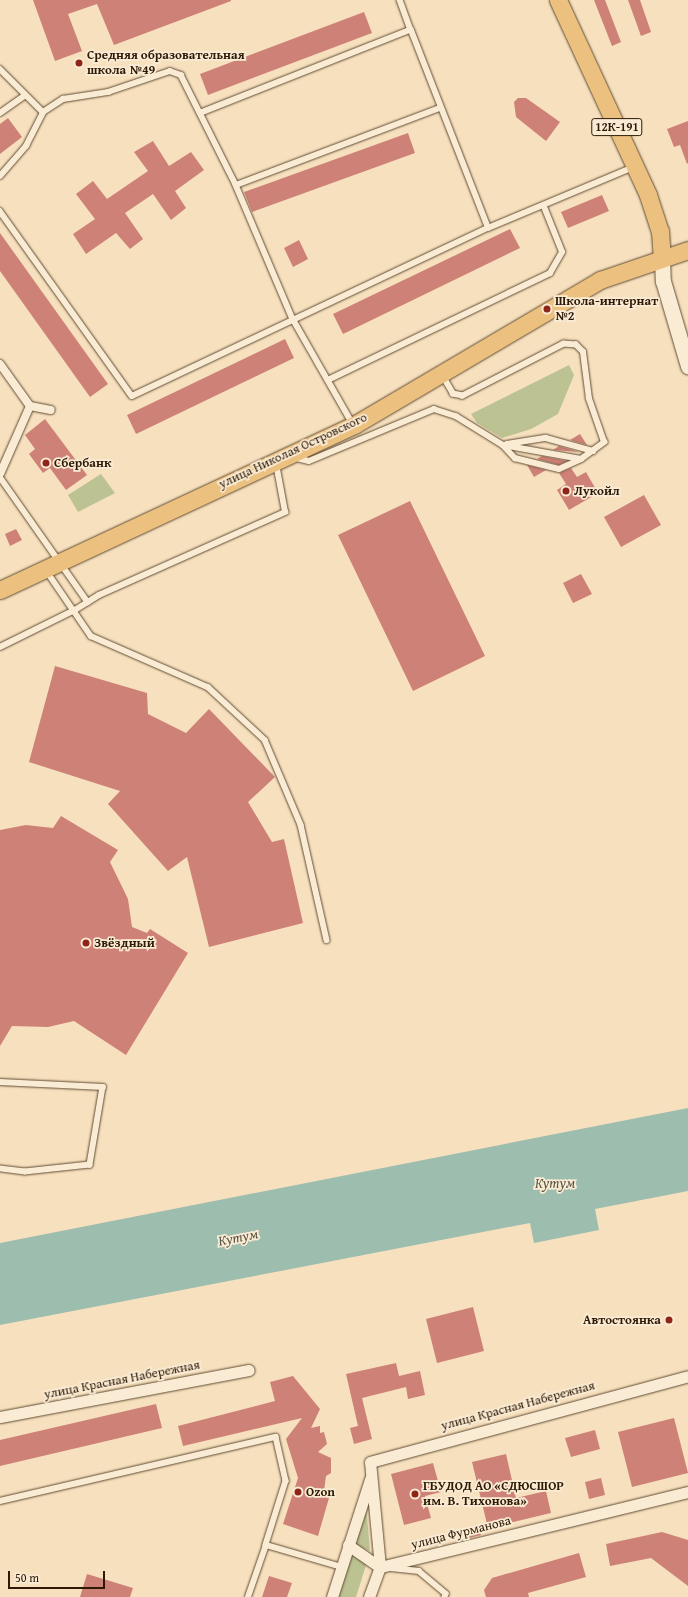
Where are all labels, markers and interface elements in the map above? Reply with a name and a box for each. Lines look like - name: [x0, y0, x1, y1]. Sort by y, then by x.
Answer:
- place label: Средняя образовательная школа №49: [87, 48, 245, 79]
- marker: Средняя образовательная школа №49: [74, 58, 84, 68]
- road number: 12К-191: [591, 117, 643, 137]
- place label: Школа-интернат №2: [555, 294, 658, 325]
- marker: Школа-интернат №2: [542, 304, 552, 314]
- street label: улица Николая Островского: [216, 410, 370, 492]
- place label: Сбербанк: [54, 455, 111, 471]
- marker: Сбербанк: [41, 458, 51, 468]
- place label: Лукойл: [574, 483, 620, 499]
- marker: Лукойл: [561, 486, 571, 496]
- place label: Звёздный: [94, 935, 155, 951]
- marker: Звёздный: [81, 938, 91, 948]
- water label: Кутум: [535, 1175, 575, 1191]
- water label: Кутум: [217, 1225, 259, 1249]
- place label: Автостоянка: [583, 1312, 661, 1328]
- marker: Автостоянка: [664, 1315, 674, 1325]
- street label: улица Красная Набережная: [43, 1357, 201, 1403]
- street label: улица Красная Набережная: [439, 1378, 597, 1434]
- place label: ГБУДОД АО «СДЮСШОР им. В. Тихонова»: [423, 1479, 564, 1510]
- place label: Ozon: [306, 1484, 335, 1500]
- marker: Ozon: [293, 1487, 303, 1497]
- marker: ГБУДОД АО «СДЮСШОР им. В. Тихонова»: [410, 1489, 420, 1499]
- street label: улица Фурманова: [410, 1513, 512, 1553]
- scale bar: [10, 1563, 107, 1589]
- text: 50 m: [15, 1569, 39, 1586]

